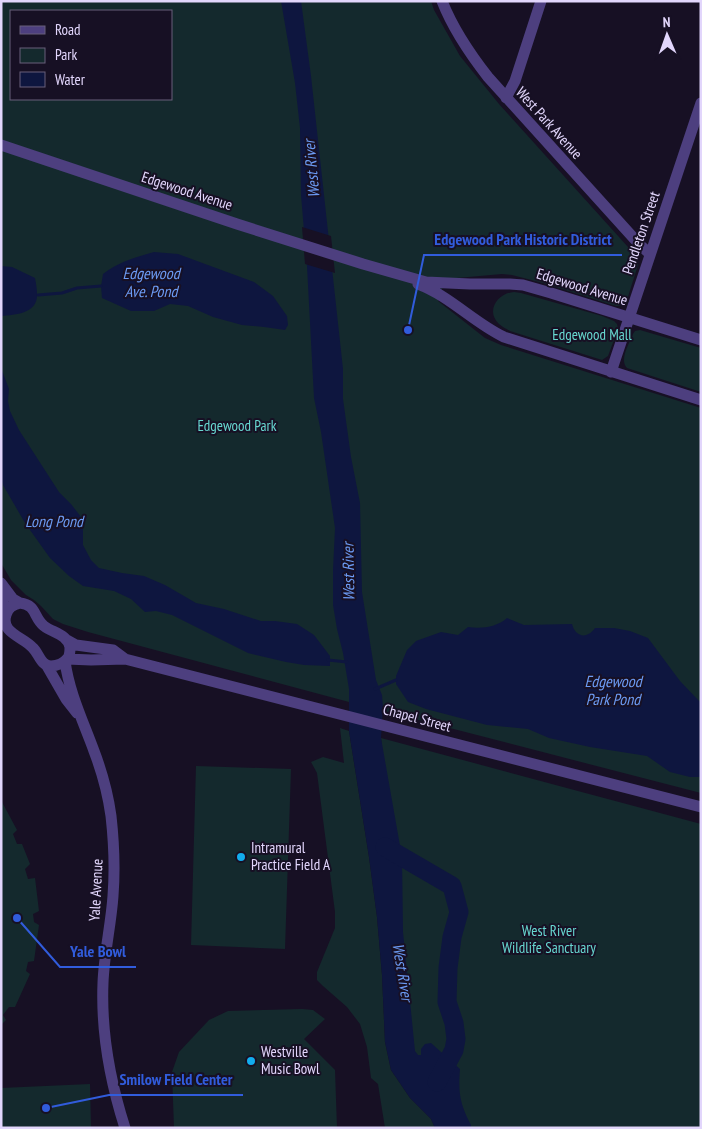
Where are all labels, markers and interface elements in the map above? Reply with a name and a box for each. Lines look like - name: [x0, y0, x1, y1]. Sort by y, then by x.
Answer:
- legend: [10, 10, 172, 100]
- north arrow: [642, 10, 692, 60]
- text: N: [662, 13, 671, 31]
- text: Road: [55, 20, 81, 39]
- text: Park: [55, 45, 77, 64]
- text: Water: [55, 70, 86, 89]
- street label: West Park Avenue: [512, 83, 587, 163]
- water label: West River: [298, 136, 324, 199]
- street label: Edgewood Avenue: [139, 167, 235, 214]
- street label: Pendleton Street: [617, 189, 664, 277]
- callout: Edgewood Park Historic District: [424, 224, 622, 255]
- text: Edgewood Park Historic District: [434, 229, 612, 249]
- water label: Edgewood Ave. Pond: [122, 263, 182, 301]
- street label: Edgewood Avenue: [534, 264, 630, 309]
- park label: Edgewood Mall: [552, 325, 632, 344]
- park label: Edgewood Park: [197, 416, 277, 435]
- water label: Long Pond: [25, 511, 85, 531]
- water label: West River: [337, 540, 359, 601]
- water label: Edgewood Park Pond: [584, 671, 644, 709]
- street label: Chapel Street: [381, 699, 453, 736]
- place label: Intramural Practice Field A: [251, 838, 331, 874]
- marker: Intramural Practice Field A: [235, 851, 247, 863]
- street label: Yale Avenue: [84, 858, 107, 922]
- park label: West River Wildlife Sanctuary: [502, 921, 596, 957]
- callout: Yale Bowl: [60, 936, 136, 967]
- text: Yale Bowl: [69, 941, 126, 961]
- water label: West River: [389, 942, 418, 1005]
- place label: Westville Music Bowl: [261, 1042, 320, 1078]
- marker: Westville Music Bowl: [245, 1055, 257, 1067]
- callout: Smilow Field Center: [109, 1064, 243, 1095]
- text: Smilow Field Center: [120, 1069, 233, 1089]

